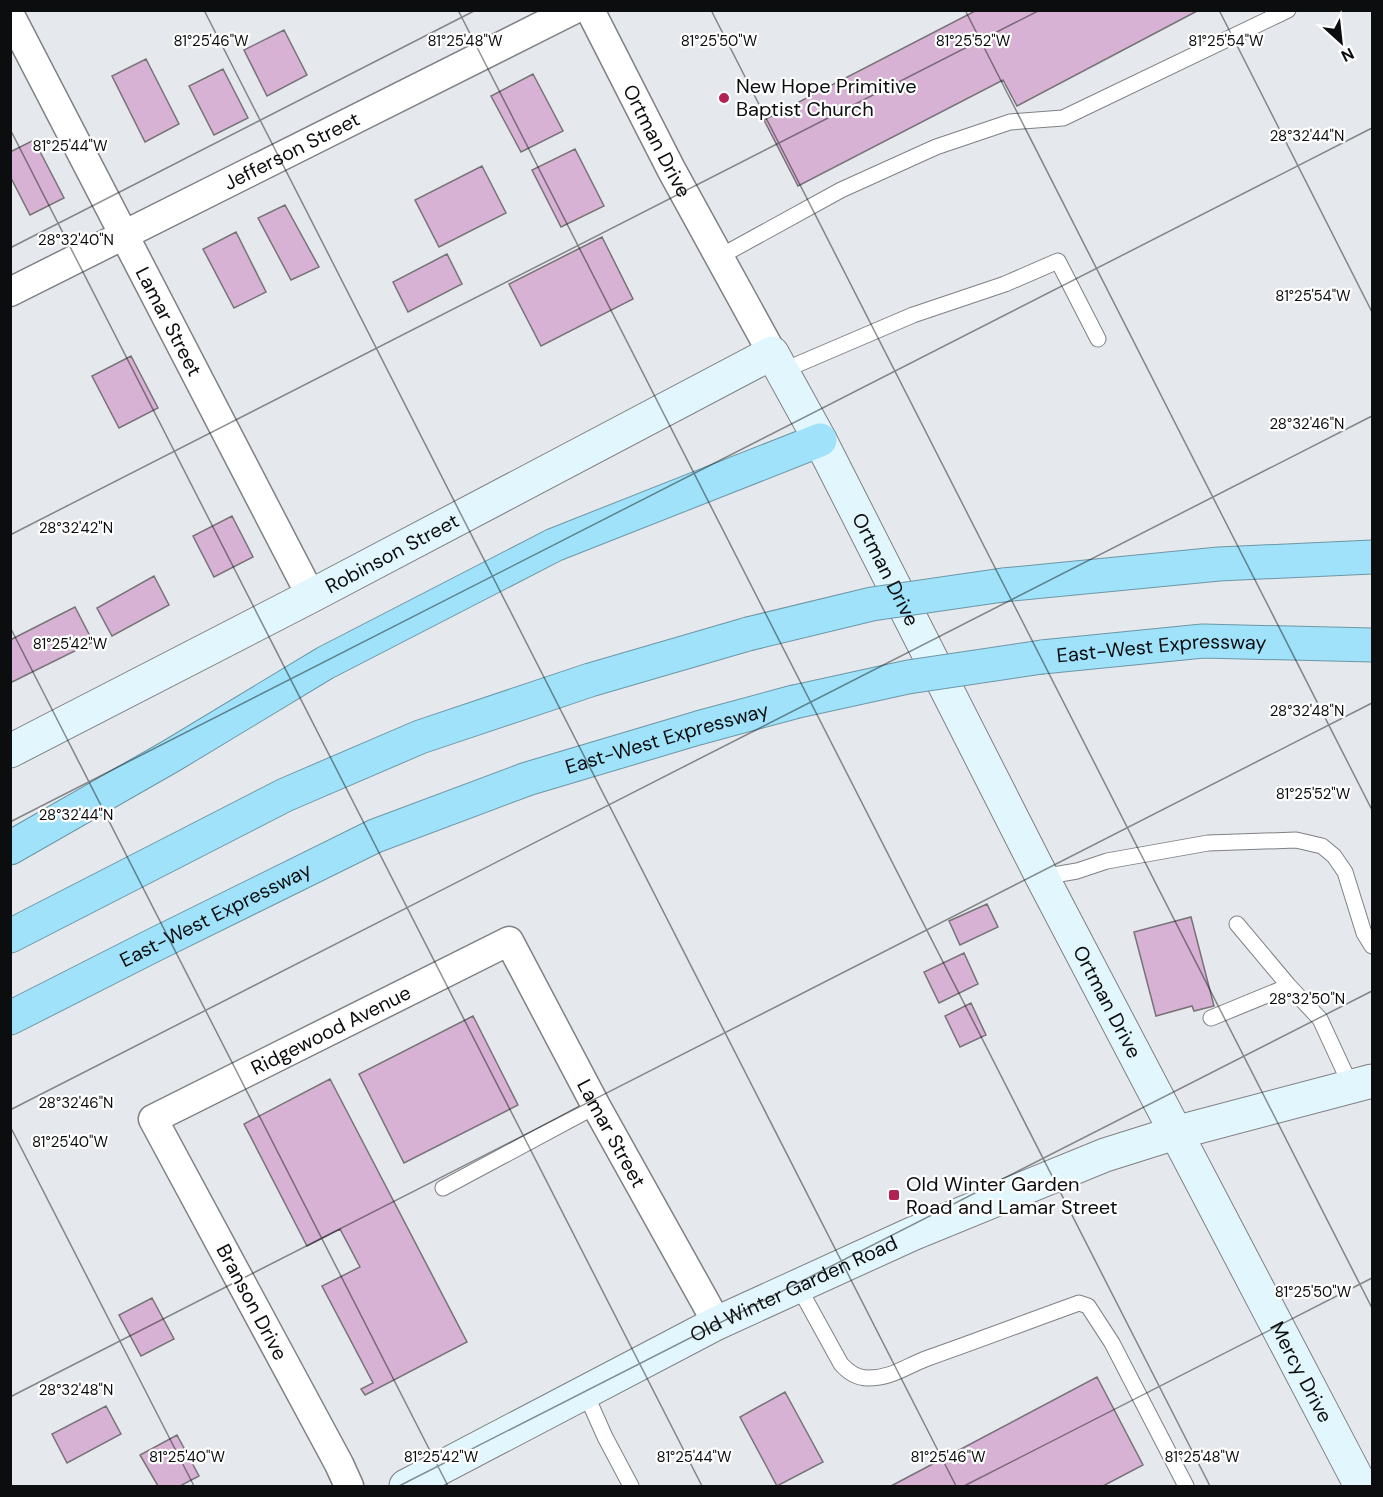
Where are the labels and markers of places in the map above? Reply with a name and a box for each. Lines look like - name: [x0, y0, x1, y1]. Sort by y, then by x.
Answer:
- place label: New Hope Primitive Baptist Church: [736, 73, 917, 122]
- marker: New Hope Primitive Baptist Church: [717, 91, 731, 105]
- place label: Old Winter Garden Road and Lamar Street: [906, 1171, 1118, 1220]
- marker: Old Winter Garden Road and Lamar Street: [887, 1188, 901, 1202]

